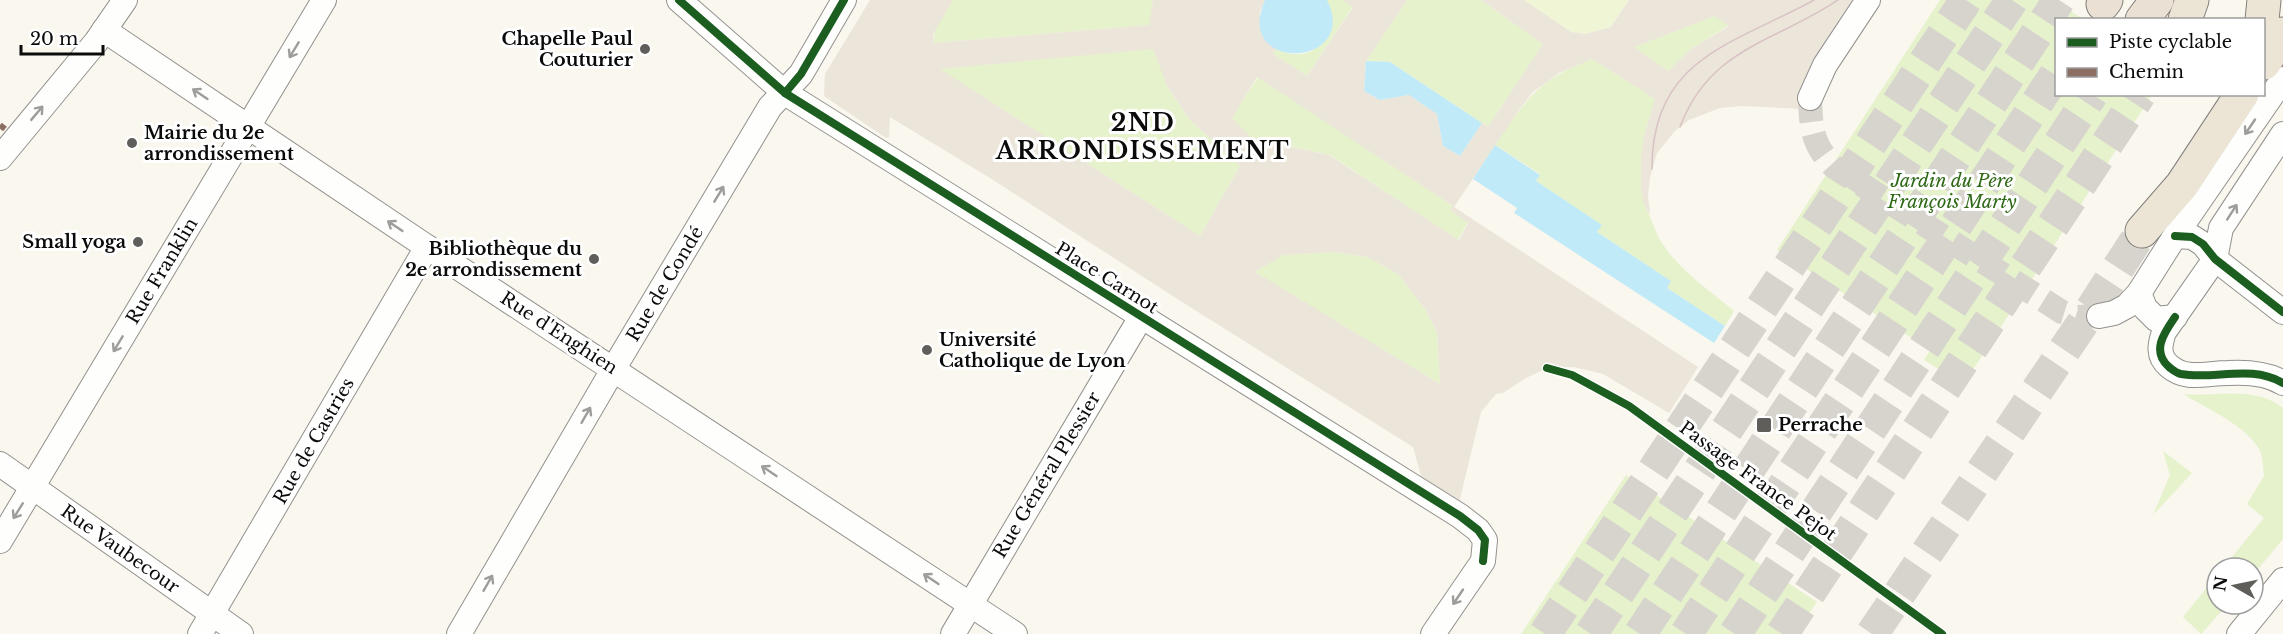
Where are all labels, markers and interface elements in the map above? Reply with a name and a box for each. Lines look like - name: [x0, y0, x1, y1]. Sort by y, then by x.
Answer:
- scale bar: [21, 18, 104, 56]
- legend: [2055, 18, 2265, 96]
- text: 20 m: [30, 28, 78, 50]
- place label: Chapelle Paul Couturier: [502, 28, 634, 71]
- text: Piste cyclable: [2109, 31, 2232, 53]
- one-way arrow: [287, 41, 299, 58]
- marker: Chapelle Paul Couturier: [638, 42, 652, 56]
- text: Chemin: [2109, 61, 2184, 83]
- one-way arrow: [192, 88, 209, 100]
- one-way arrow: [30, 106, 44, 121]
- district label: 2ND ARRONDISSEMENT: [995, 108, 1290, 165]
- one-way arrow: [2244, 119, 2256, 135]
- place label: Mairie du 2e arrondissement: [144, 122, 294, 165]
- marker: Mairie du 2e arrondissement: [125, 136, 139, 150]
- park label: Jardin du Père François Marty: [1887, 170, 2017, 213]
- one-way arrow: [713, 186, 725, 203]
- one-way arrow: [2226, 204, 2238, 221]
- street label: Rue Franklin: [122, 214, 202, 328]
- one-way arrow: [387, 220, 404, 232]
- street label: Rue de Condé: [622, 222, 708, 346]
- place label: Small yoga: [22, 231, 127, 253]
- marker: Small yoga: [131, 235, 145, 249]
- place label: Bibliothèque du 2e arrondissement: [405, 238, 582, 281]
- street label: Place Carnot: [1051, 238, 1163, 319]
- marker: Bibliothèque du 2e arrondissement: [587, 252, 601, 266]
- street label: Rue d'Enghien: [496, 287, 622, 379]
- place label: Université Catholique de Lyon: [939, 329, 1126, 372]
- one-way arrow: [112, 335, 124, 352]
- marker: Université Catholique de Lyon: [920, 343, 934, 357]
- street label: Rue de Castries: [269, 374, 359, 508]
- street label: Rue Général Plessier: [989, 388, 1106, 562]
- one-way arrow: [581, 407, 593, 424]
- place label: Perrache: [1778, 414, 1863, 436]
- marker: Perrache: [1755, 416, 1773, 434]
- street label: Passage France Pejot: [1675, 417, 1841, 545]
- one-way arrow: [761, 465, 777, 477]
- street label: Rue Vaubecour: [57, 500, 184, 598]
- one-way arrow: [12, 502, 24, 519]
- north arrow: [2205, 556, 2265, 616]
- one-way arrow: [923, 572, 940, 584]
- one-way arrow: [483, 575, 494, 593]
- text: N: [2209, 575, 2231, 593]
- one-way arrow: [1452, 589, 1465, 606]

